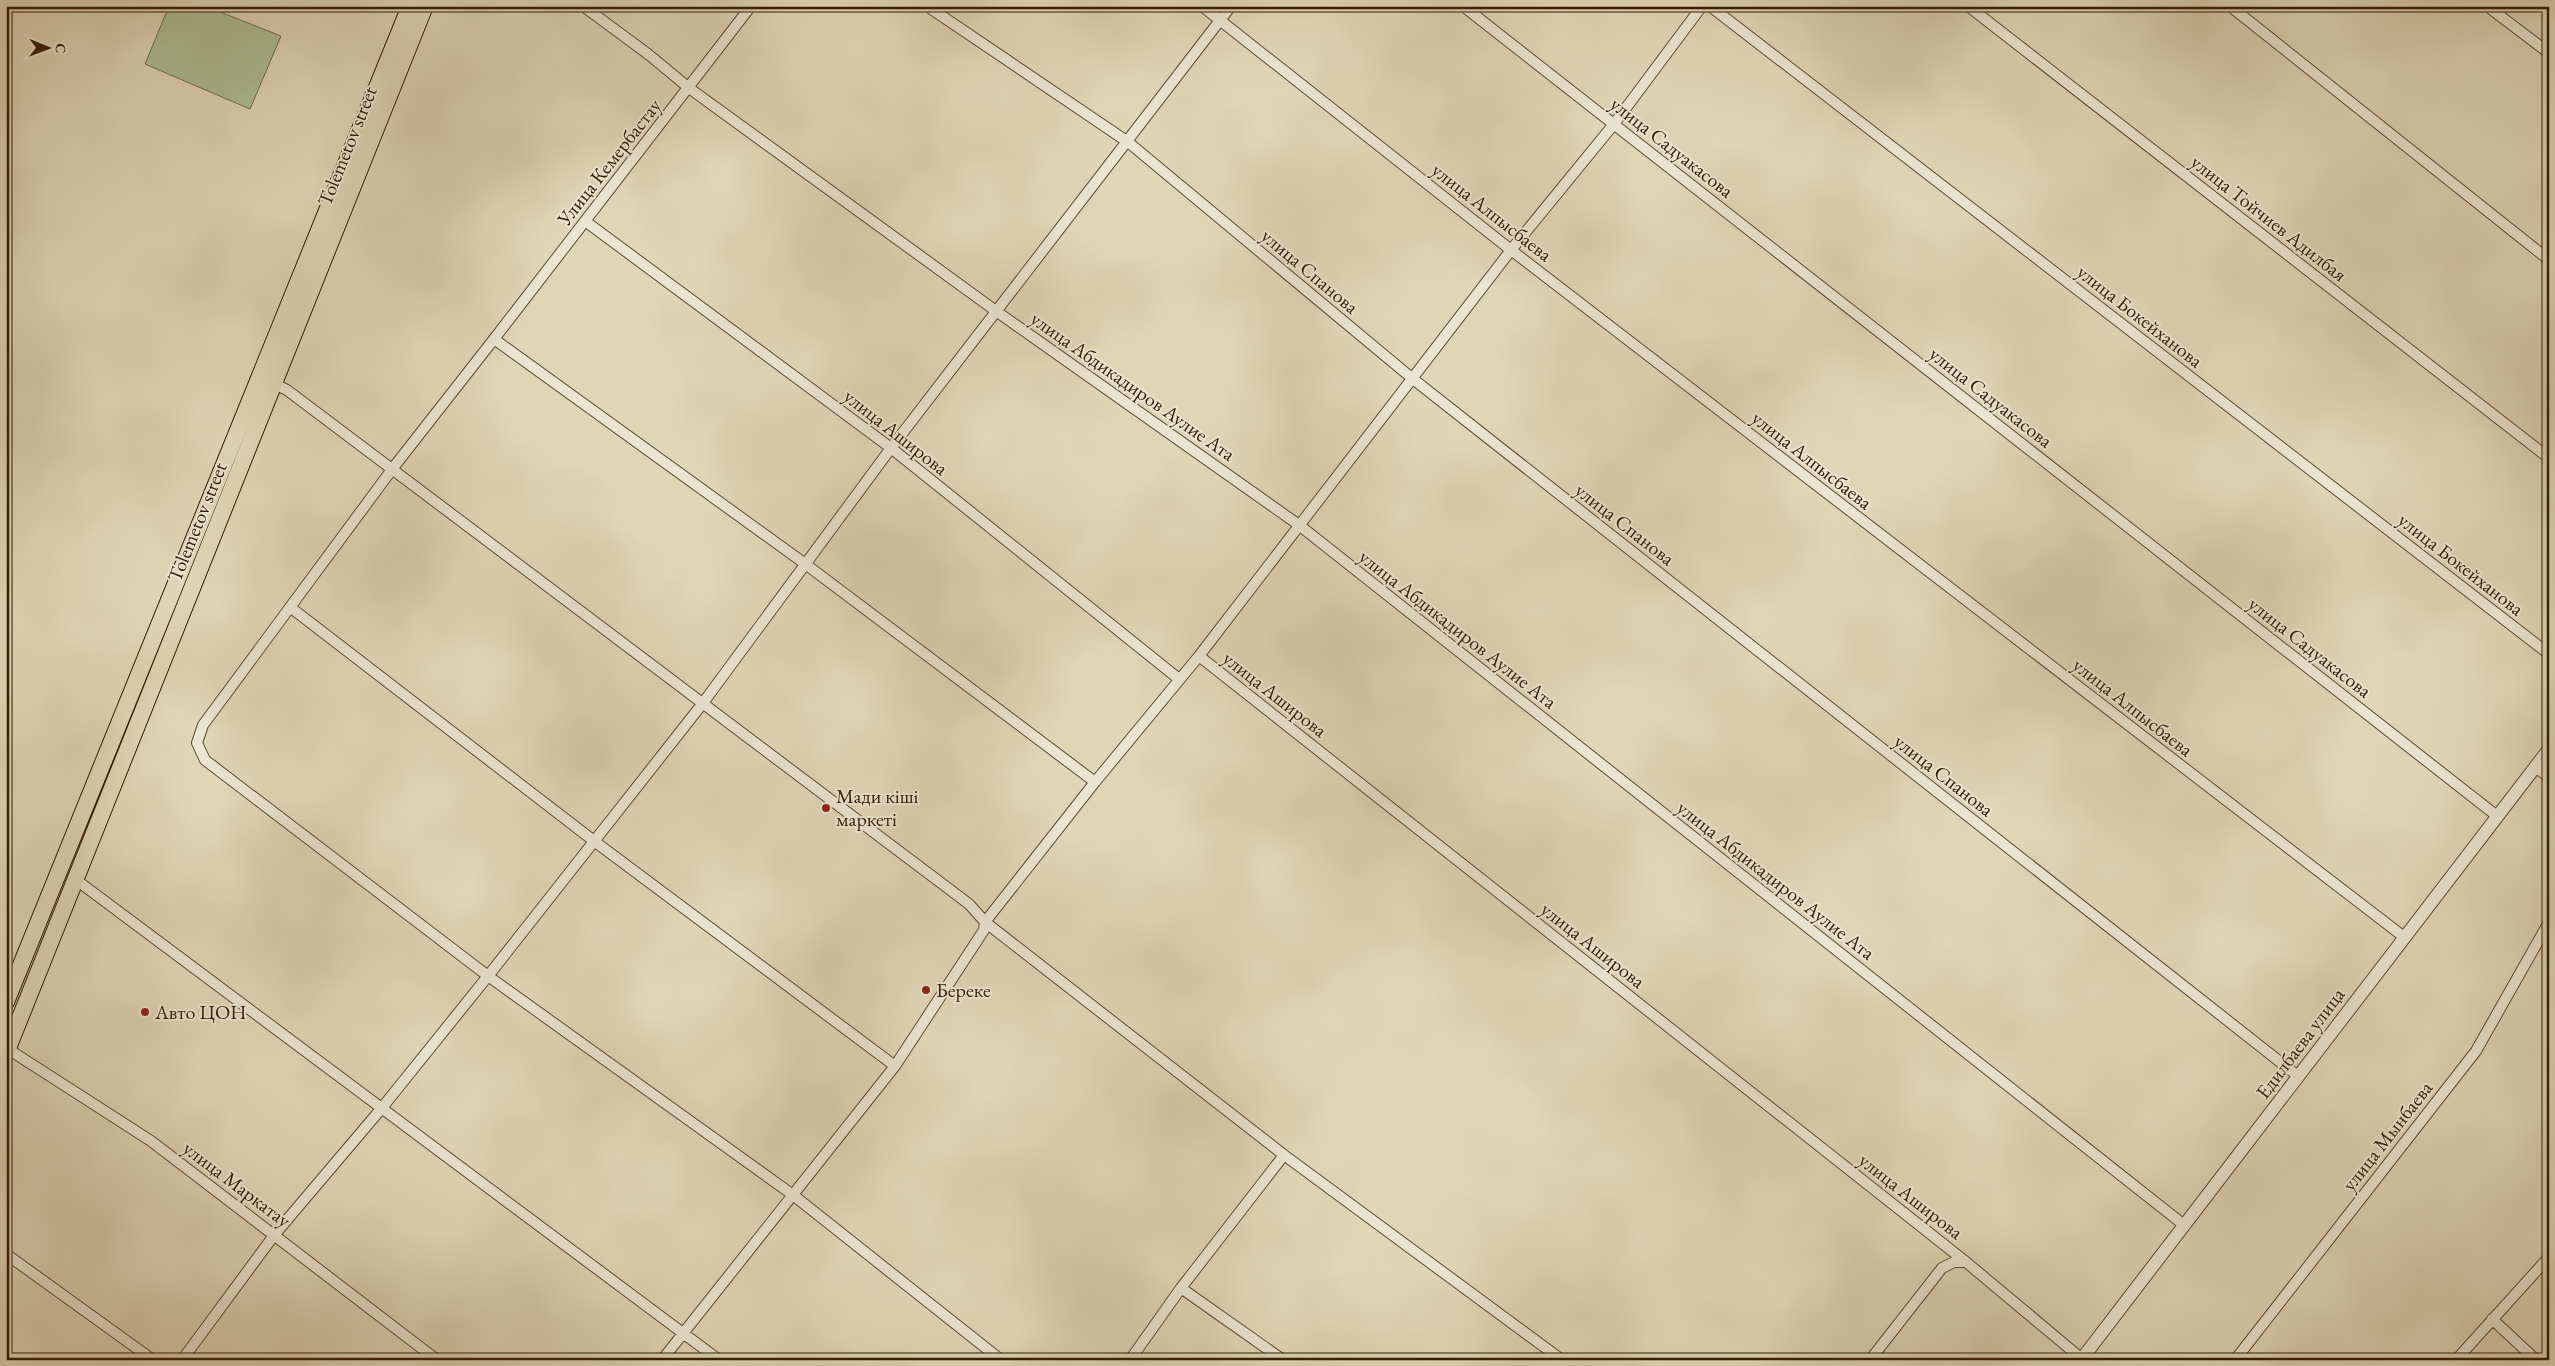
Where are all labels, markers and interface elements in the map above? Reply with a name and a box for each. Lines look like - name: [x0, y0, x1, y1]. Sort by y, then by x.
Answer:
- north arrow: [22, 22, 72, 72]
- text: С: [52, 43, 70, 53]
- street label: Tolemetov street: [311, 82, 383, 210]
- street label: улица Садуакасова: [1605, 91, 1739, 203]
- street label: Улица Кемербастау: [551, 93, 667, 232]
- street label: улица Тойчиев Адилбая: [2186, 149, 2352, 287]
- street label: улица Алпысбаева: [1427, 157, 1557, 267]
- street label: улица Спанова: [1256, 223, 1364, 319]
- street label: улица Бокейханова: [2072, 259, 2208, 373]
- street label: улица Абдикадиров Аулие Ата: [1025, 305, 1241, 467]
- street label: улица Садуакасова: [1924, 341, 2058, 453]
- street label: улица Аширова: [838, 383, 954, 481]
- street label: улица Алпысбаева: [1747, 405, 1877, 515]
- street label: Tolemetov street: [161, 458, 233, 586]
- street label: улица Спанова: [1570, 477, 1680, 571]
- street label: улица Бокейханова: [2393, 507, 2529, 621]
- street label: улица Абдикадиров Аулие Ата: [1354, 544, 1562, 714]
- street label: улица Садуакасова: [2243, 591, 2377, 703]
- street label: улица Аширова: [1217, 645, 1333, 743]
- street label: улица Алпысбаева: [2068, 652, 2198, 762]
- street label: улица Спанова: [1889, 728, 1999, 822]
- place label: Мади кіші маркеті: [836, 783, 919, 832]
- street label: улица Абдикадиров Аулие Ата: [1672, 795, 1880, 965]
- marker: Мади кіші маркеті: [820, 802, 832, 814]
- street label: улица Аширова: [1535, 896, 1651, 994]
- place label: Береке: [936, 977, 991, 1003]
- street label: Едилбаева улица: [2250, 982, 2350, 1104]
- marker: Береке: [920, 984, 932, 996]
- place label: Авто ЦОН: [154, 999, 246, 1025]
- marker: Авто ЦОН: [139, 1006, 151, 1018]
- street label: улица Мынбаева: [2336, 1076, 2438, 1196]
- street label: улица Маркатау: [178, 1135, 296, 1233]
- street label: улица Аширова: [1853, 1147, 1969, 1245]

